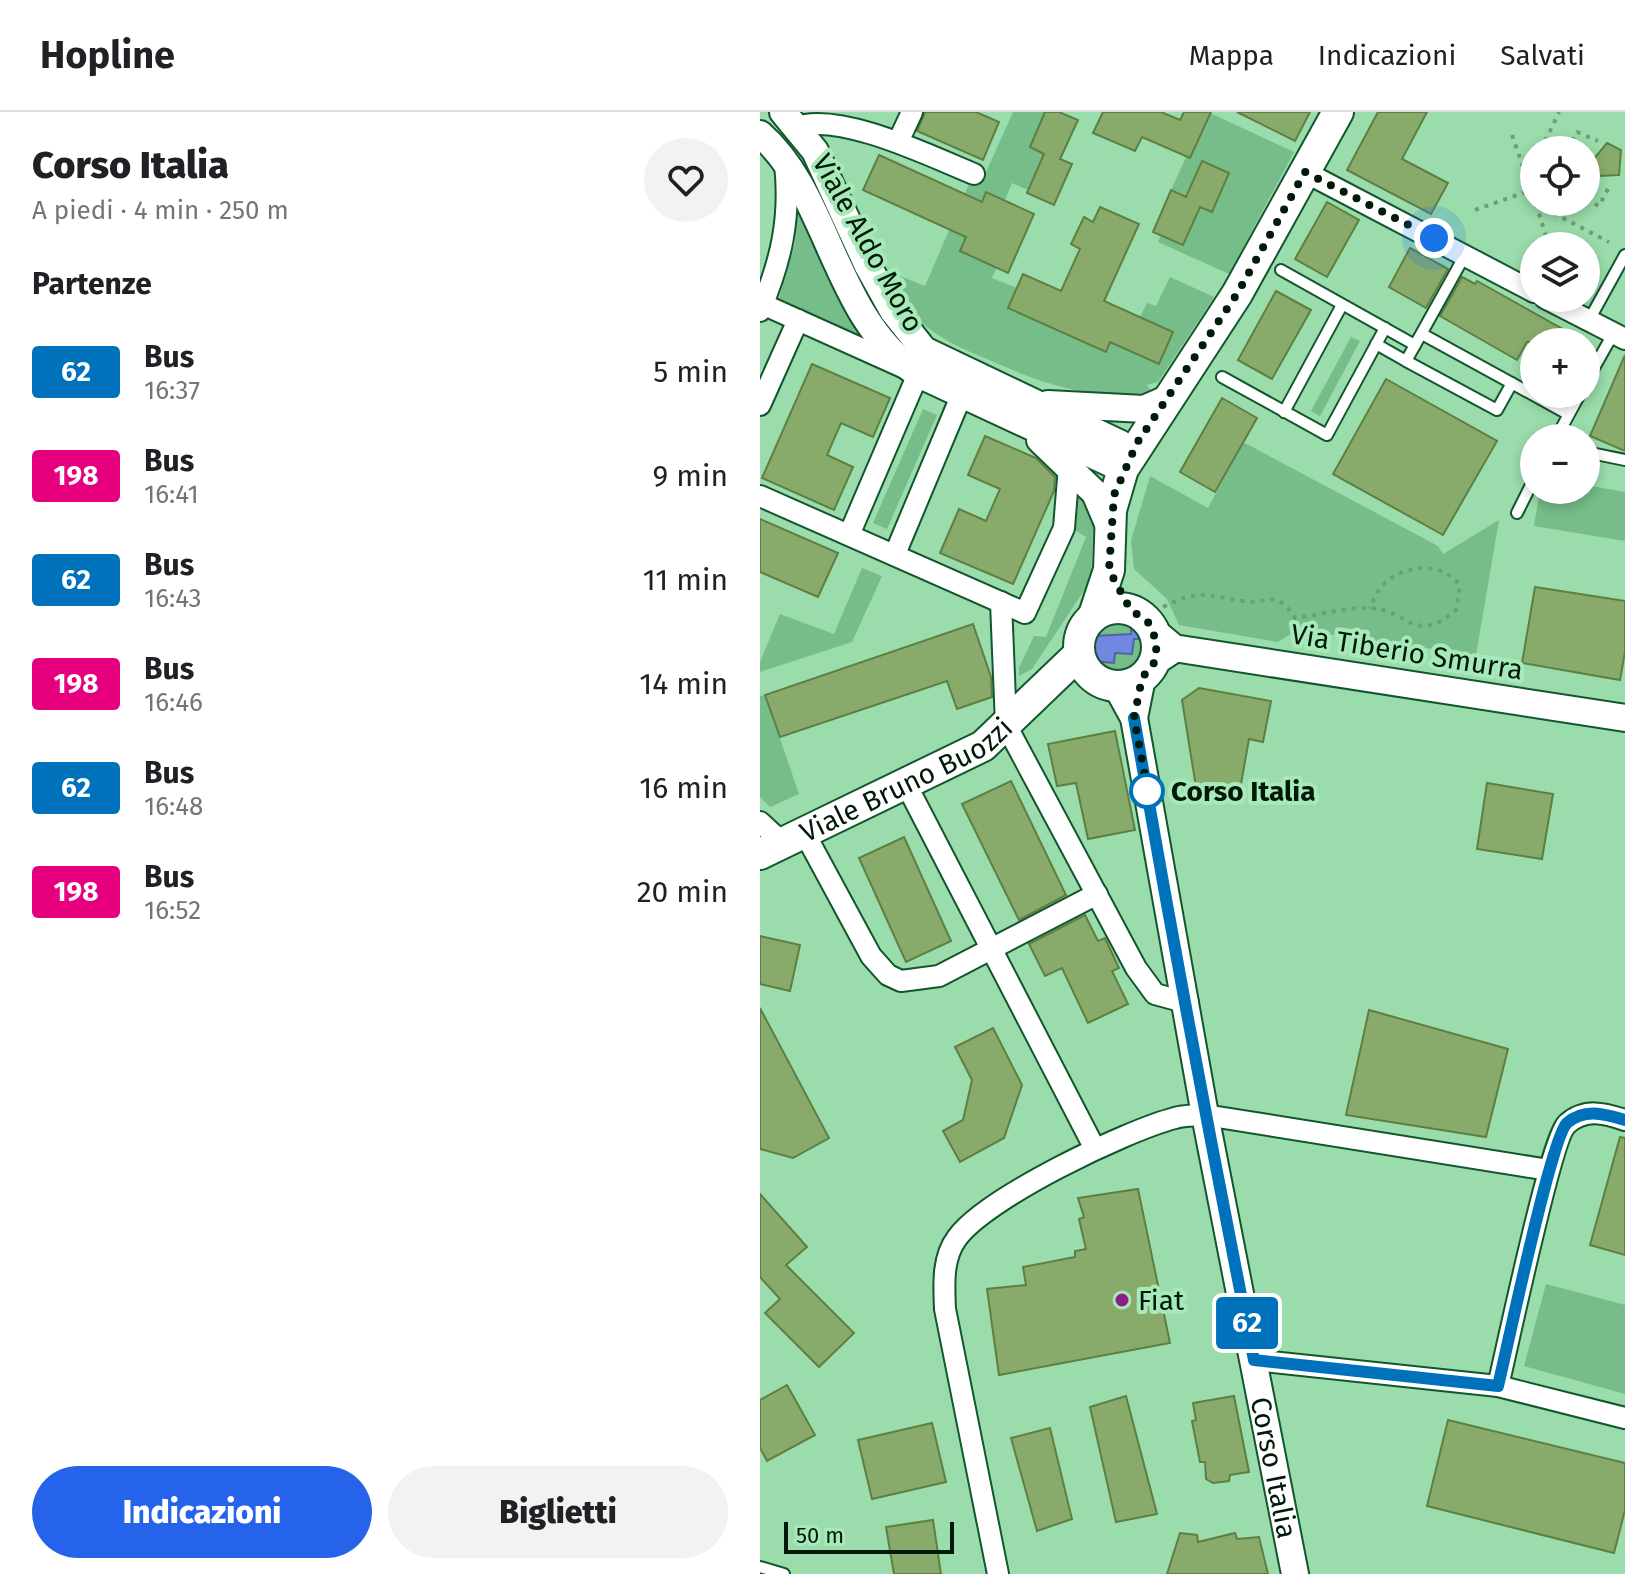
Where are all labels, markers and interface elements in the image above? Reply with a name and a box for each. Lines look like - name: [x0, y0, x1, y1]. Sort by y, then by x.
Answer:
- text: Hopline: [40, 32, 175, 78]
- text: Mappa: [1189, 39, 1274, 72]
- text: Indicazioni: [1318, 39, 1456, 72]
- text: Salvati: [1500, 39, 1585, 72]
- map controls: [1520, 136, 1600, 504]
- button: locate: [1520, 136, 1600, 216]
- button: heart: [644, 138, 728, 222]
- text: Corso Italia: [32, 142, 229, 188]
- street label: Viale Aldo Moro: [806, 148, 930, 338]
- text: A piedi · 4 min · 250 m: [32, 195, 289, 226]
- your location: [1414, 218, 1454, 258]
- button: layers: [1520, 232, 1600, 312]
- text: Partenze: [32, 266, 152, 302]
- button: +: [1520, 328, 1600, 408]
- text: Bus: [144, 339, 194, 375]
- text: 5 min: [653, 354, 728, 390]
- text: 62: [61, 355, 91, 388]
- text: 16:37: [144, 375, 200, 406]
- button: −: [1520, 424, 1600, 504]
- text: Bus: [144, 443, 194, 479]
- text: 9 min: [653, 458, 728, 494]
- text: 198: [54, 459, 98, 492]
- text: 16:41: [144, 479, 199, 510]
- text: Bus: [144, 547, 194, 583]
- text: 11 min: [643, 562, 728, 598]
- text: 62: [61, 563, 91, 596]
- text: 16:43: [144, 583, 202, 614]
- street label: Via Tiberio Smurra: [1289, 617, 1525, 687]
- text: Bus: [144, 651, 194, 687]
- text: 14 min: [639, 666, 728, 702]
- text: 198: [54, 667, 98, 700]
- text: 16:46: [144, 687, 203, 718]
- street label: Viale Bruno Buozzi: [794, 711, 1019, 849]
- text: Bus: [144, 755, 194, 791]
- text: 16 min: [639, 770, 728, 806]
- text: 62: [61, 771, 91, 804]
- marker: Corso Italia: [1130, 774, 1164, 808]
- place label: Corso Italia: [1171, 775, 1316, 808]
- text: 16:48: [144, 791, 203, 822]
- text: Bus: [144, 859, 194, 895]
- text: 20 min: [637, 874, 728, 910]
- text: 198: [54, 875, 98, 908]
- text: 16:52: [144, 895, 201, 926]
- place label: Fiat: [1138, 1284, 1185, 1317]
- marker: Fiat: [1113, 1291, 1131, 1309]
- line badge: 62: [1211, 1297, 1283, 1349]
- text: 62: [1232, 1306, 1262, 1339]
- street label: Corso Italia: [1244, 1394, 1304, 1541]
- button: Indicazioni: [32, 1466, 372, 1558]
- button: Biglietti: [388, 1466, 728, 1558]
- scale bar: [784, 1518, 954, 1554]
- text: 50 m: [796, 1522, 844, 1549]

